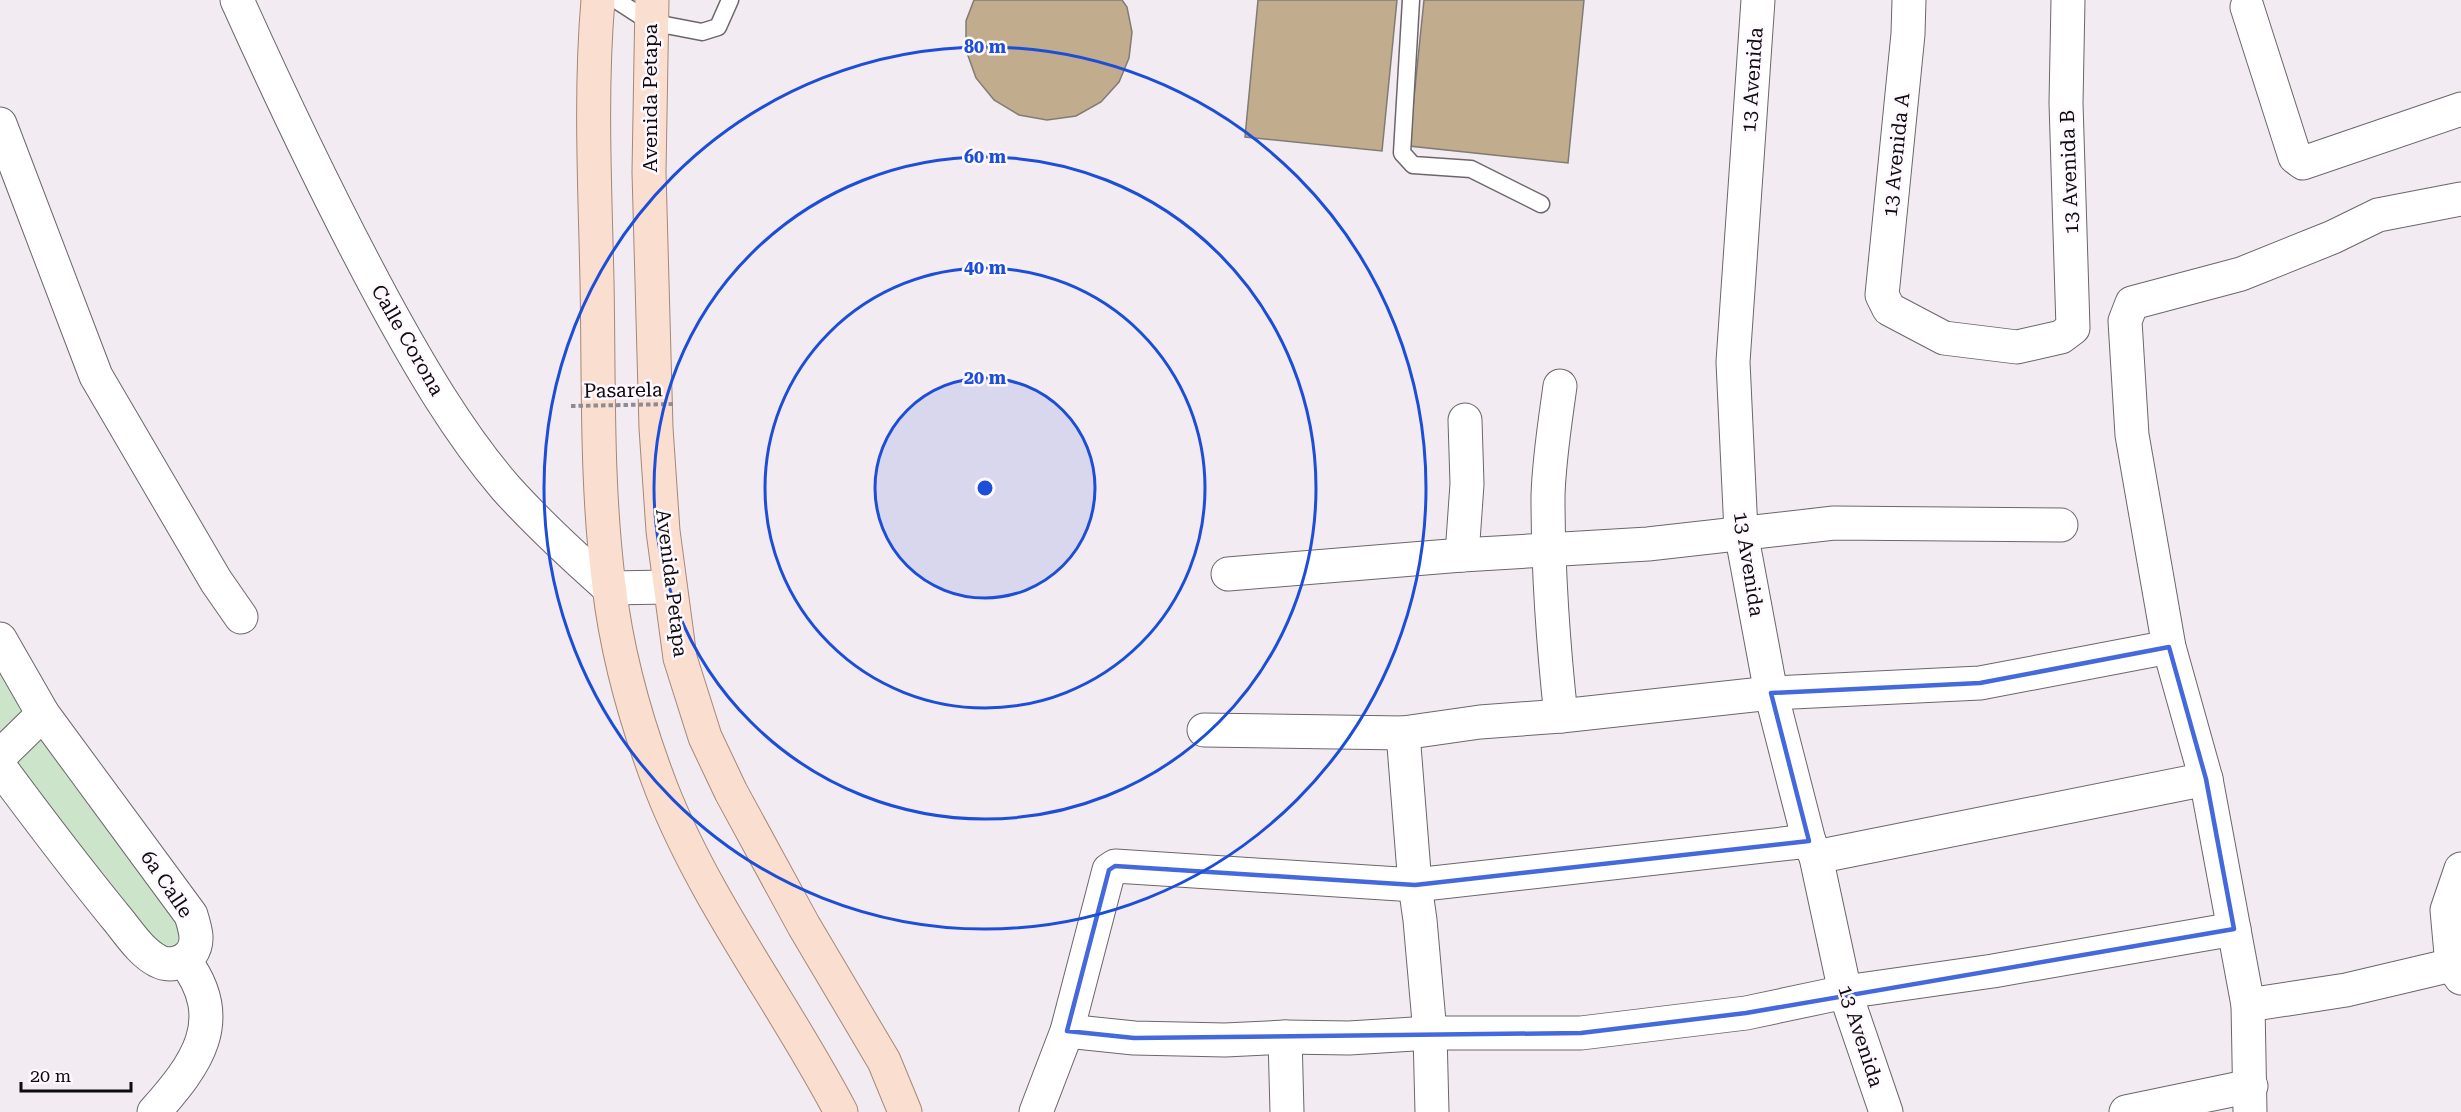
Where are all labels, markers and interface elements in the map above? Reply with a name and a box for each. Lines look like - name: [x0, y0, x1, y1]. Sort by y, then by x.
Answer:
- street label: Avenida Petapa: [638, 23, 662, 172]
- street label: 13 Avenida: [1736, 26, 1768, 134]
- text: 80 m: [964, 36, 1007, 57]
- street label: 13 Avenida A: [1878, 92, 1914, 218]
- street label: 13 Avenida B: [2055, 109, 2083, 235]
- text: 60 m: [964, 146, 1007, 167]
- text: 40 m: [964, 257, 1007, 278]
- street label: Calle Corona: [367, 280, 450, 400]
- text: 20 m: [964, 367, 1007, 388]
- street label: Pasarela: [583, 377, 663, 403]
- centre of rings: [975, 478, 995, 498]
- street label: Avenida Petapa: [651, 508, 693, 658]
- street label: 13 Avenida: [1729, 510, 1769, 618]
- street label: 6a Calle: [136, 846, 198, 922]
- street label: 13 Avenida: [1833, 982, 1889, 1090]
- scale bar: [21, 1055, 130, 1093]
- text: 20 m: [30, 1065, 71, 1086]

